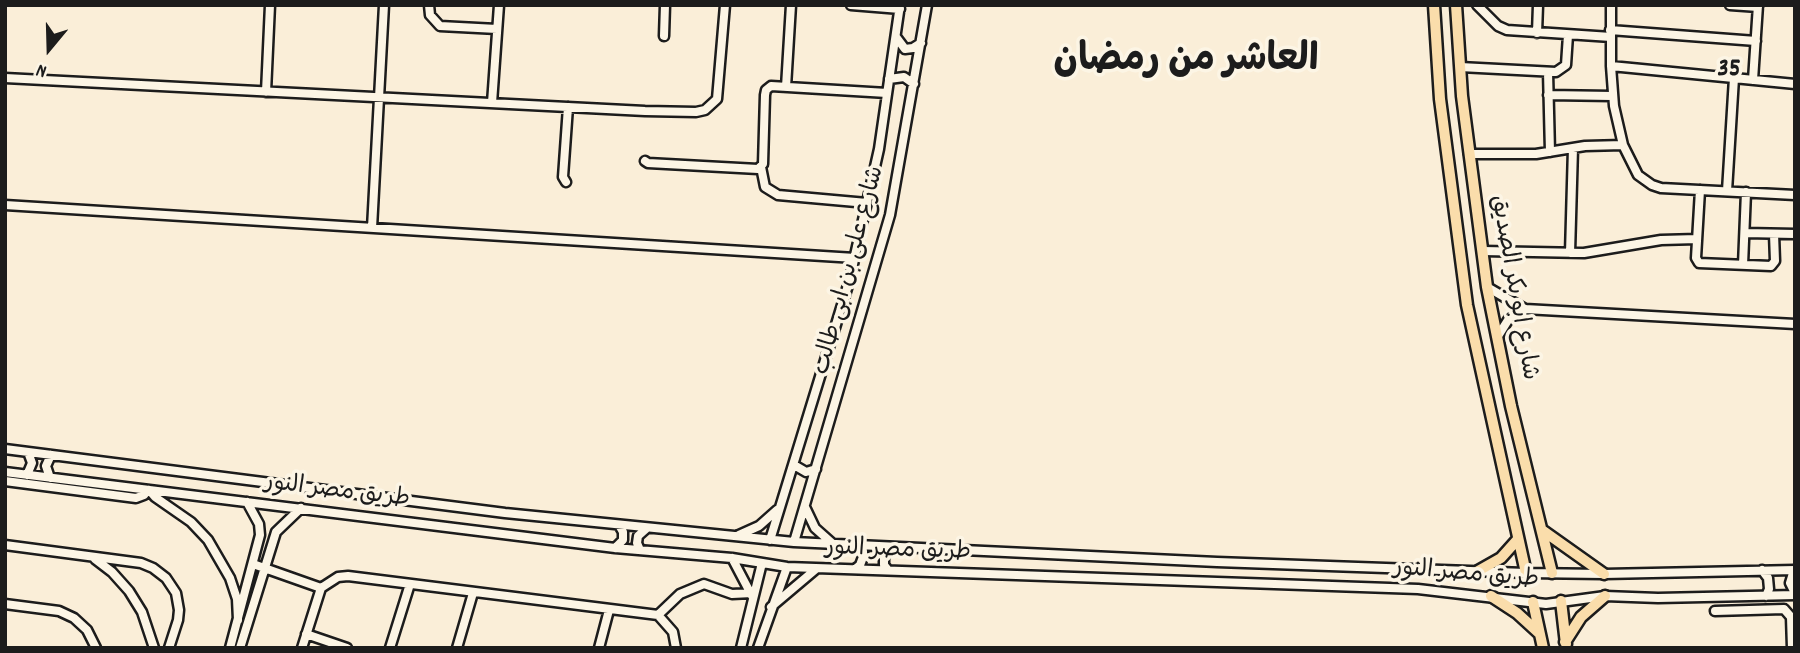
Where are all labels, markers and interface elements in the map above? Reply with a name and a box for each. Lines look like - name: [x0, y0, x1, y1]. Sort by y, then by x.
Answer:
- north arrow: [14, 14, 84, 84]
- district label: العاشر من رمضان: [1054, 41, 1318, 87]
- text: N: [33, 55, 51, 84]
- district label: 35: [1717, 55, 1741, 87]
- street label: شارع على بن ابى طالب: [809, 164, 893, 378]
- street label: شارع ابو بكر الصديق: [1482, 193, 1542, 383]
- street label: طريق مصر النور: [263, 470, 411, 516]
- street label: طريق مصر النور: [825, 535, 971, 569]
- street label: طريق مصر النور: [1392, 555, 1540, 597]

